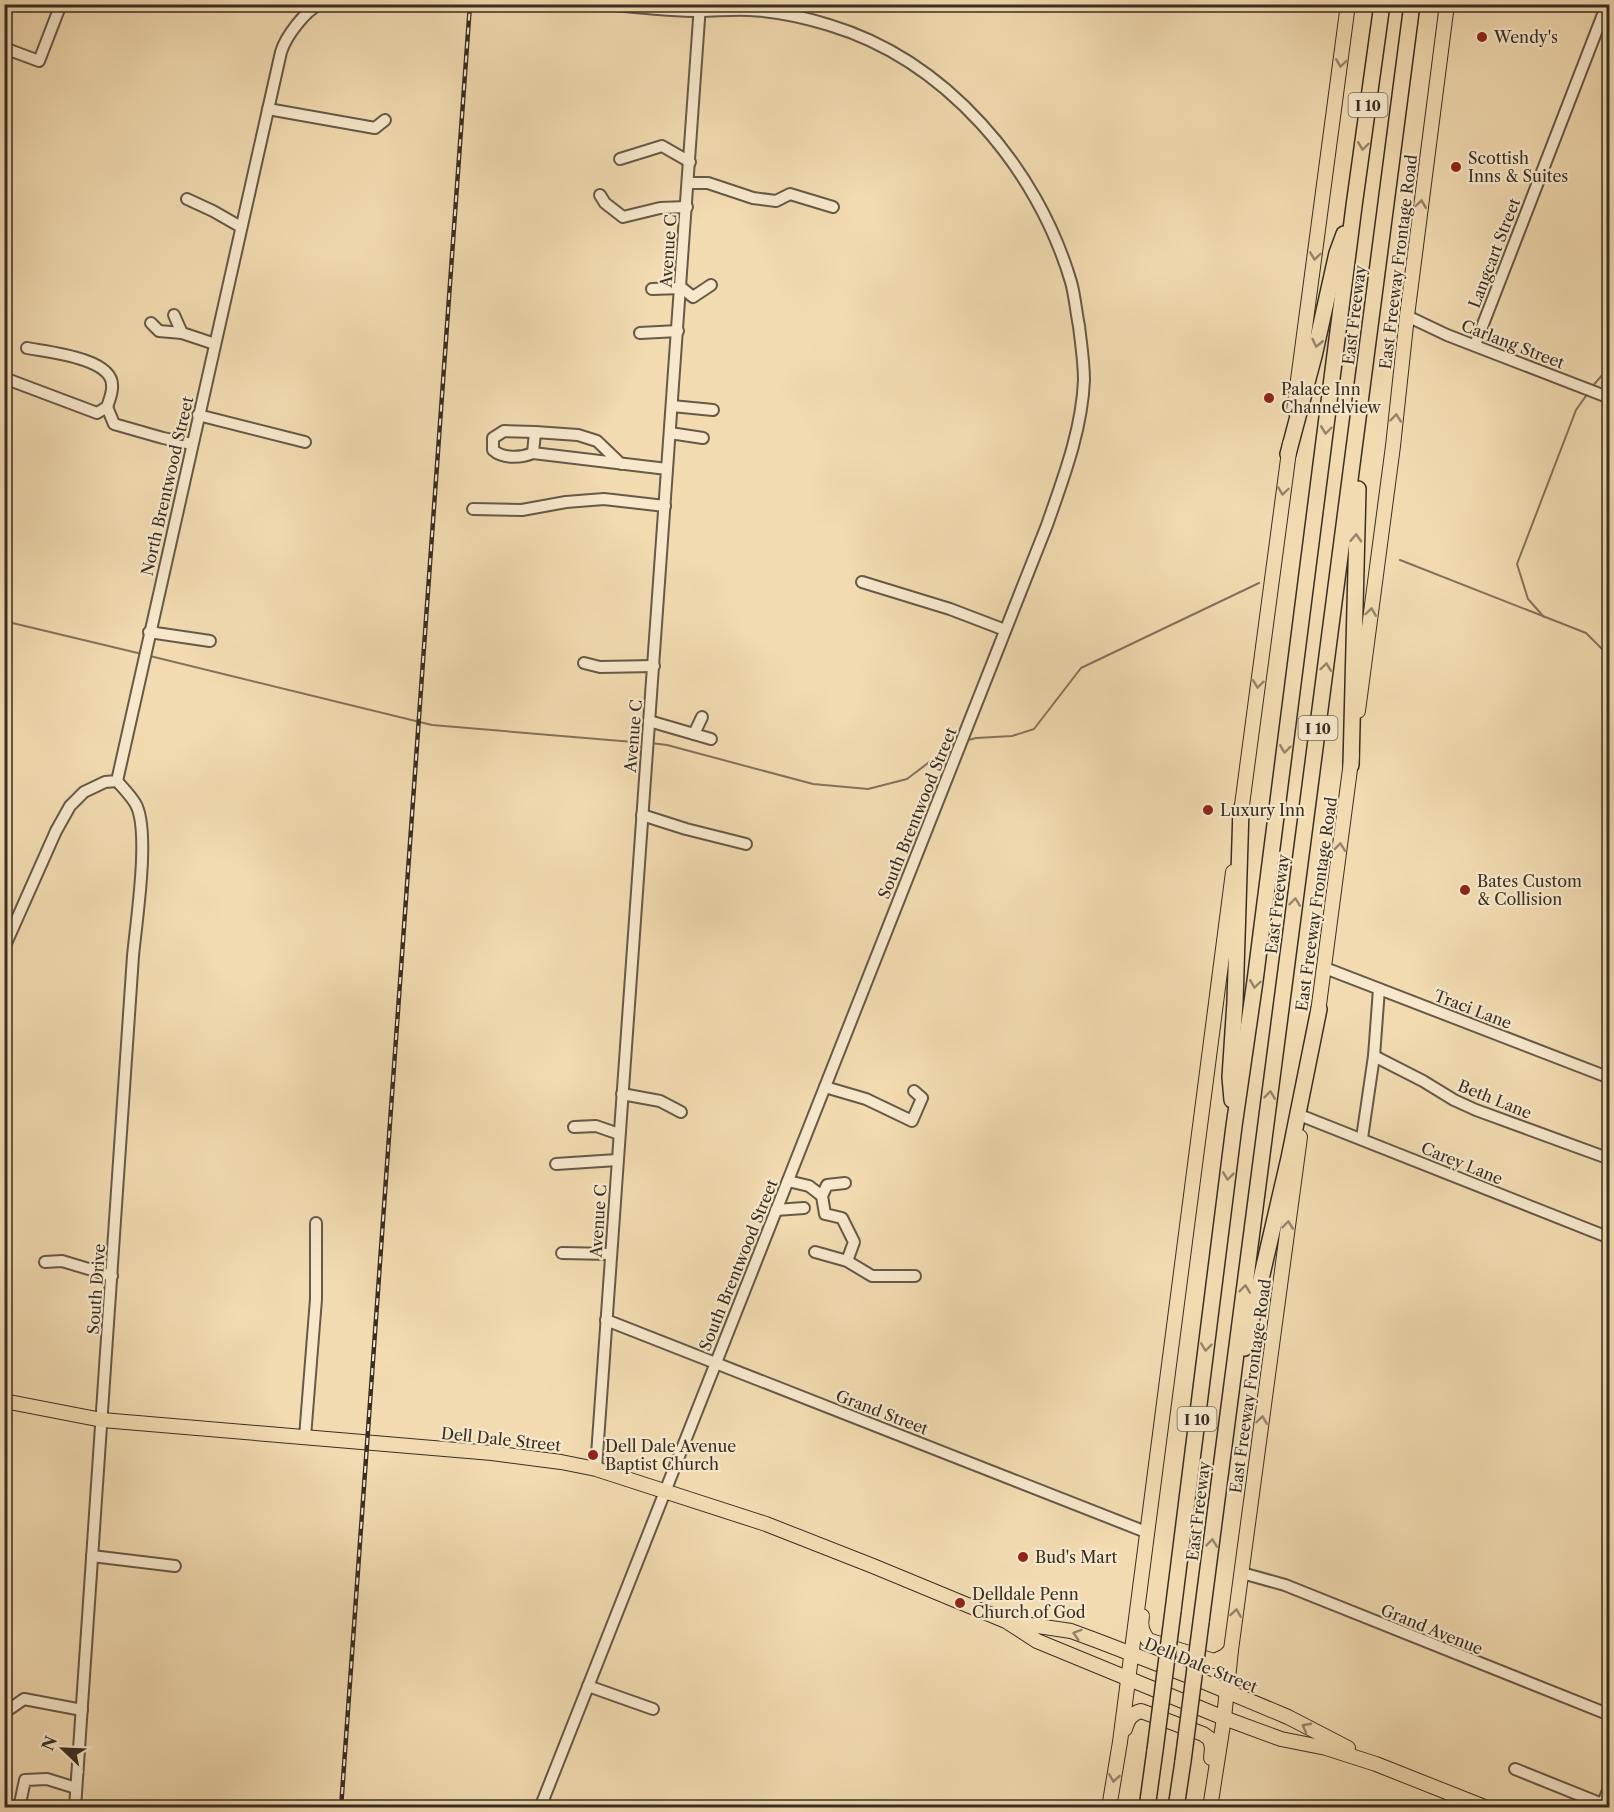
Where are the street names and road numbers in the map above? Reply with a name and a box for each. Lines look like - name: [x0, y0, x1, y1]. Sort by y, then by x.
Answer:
- road number: I 10: [1348, 93, 1388, 117]
- street label: East Freeway Frontage Road: [1375, 153, 1421, 371]
- street label: Langcart Street: [1464, 195, 1524, 311]
- street label: Avenue C: [655, 214, 681, 289]
- street label: East Freeway: [1338, 263, 1370, 366]
- street label: Carlang Street: [1459, 315, 1568, 373]
- street label: North Brentwood Street: [137, 394, 197, 578]
- street label: Avenue C: [620, 699, 646, 774]
- road number: I 10: [1298, 716, 1338, 740]
- street label: South Brentwood Street: [873, 724, 961, 902]
- street label: East Freeway Frontage Road: [1291, 795, 1341, 1012]
- street label: East Freeway: [1261, 852, 1293, 955]
- street label: Traci Lane: [1431, 985, 1515, 1033]
- street label: Beth Lane: [1455, 1075, 1535, 1123]
- street label: Carey Lane: [1418, 1138, 1506, 1188]
- street label: South Brentwood Street: [694, 1176, 782, 1354]
- street label: Avenue C: [585, 1184, 611, 1259]
- street label: South Drive: [83, 1243, 109, 1335]
- street label: East Freeway Frontage Road: [1225, 1277, 1275, 1494]
- street label: Grand Street: [833, 1385, 931, 1439]
- road number: I 10: [1178, 1407, 1216, 1431]
- street label: Dell Dale Street: [440, 1423, 562, 1455]
- street label: East Freeway: [1182, 1459, 1214, 1562]
- street label: Grand Avenue: [1378, 1599, 1486, 1659]
- street label: Dell Dale Street: [1141, 1633, 1261, 1697]

